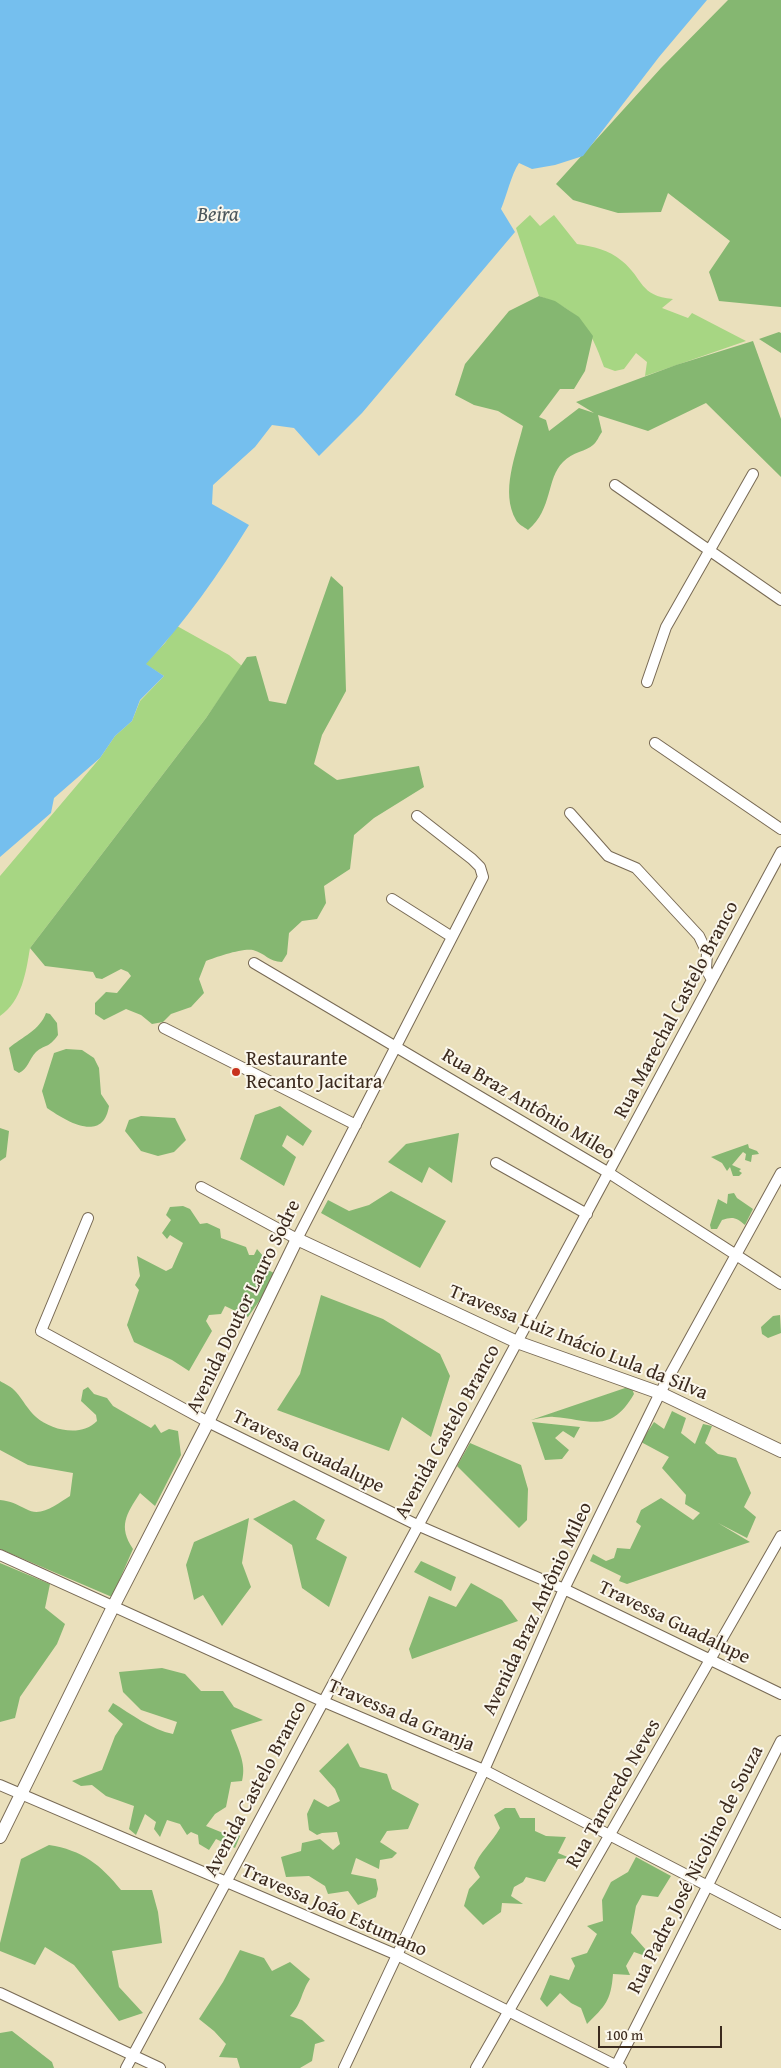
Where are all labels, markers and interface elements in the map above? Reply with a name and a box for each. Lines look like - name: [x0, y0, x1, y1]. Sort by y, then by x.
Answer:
- water label: Beira: [197, 203, 239, 229]
- street label: Rua Marechal Castelo Branco: [609, 897, 745, 1123]
- street label: Rua Braz Antônio Mileo: [437, 1044, 619, 1166]
- place label: Restaurante Recanto Jacitara: [246, 1048, 382, 1095]
- marker: Restaurante Recanto Jacitara: [230, 1066, 242, 1078]
- street label: Avenida Doutor Lauro Sodre: [182, 1196, 306, 1418]
- street label: Travessa Luiz Inácio Lula da Silva: [445, 1280, 711, 1406]
- street label: Avenida Castelo Branco: [390, 1341, 506, 1523]
- street label: Travessa Guadalupe: [228, 1405, 388, 1499]
- street label: Avenida Braz Antônio Mileo: [478, 1498, 598, 1720]
- street label: Travessa Guadalupe: [594, 1576, 754, 1670]
- street label: Travessa da Granja: [324, 1674, 478, 1758]
- street label: Avenida Castelo Branco: [200, 1697, 312, 1881]
- street label: Rua Tancredo Neves: [562, 1715, 666, 1873]
- street label: Rua Padre José Nicolino de Souza: [623, 1742, 769, 1998]
- street label: Travessa João Estumano: [237, 1859, 431, 1963]
- scale bar: [601, 2016, 725, 2048]
- text: 100 m: [606, 2024, 643, 2045]

